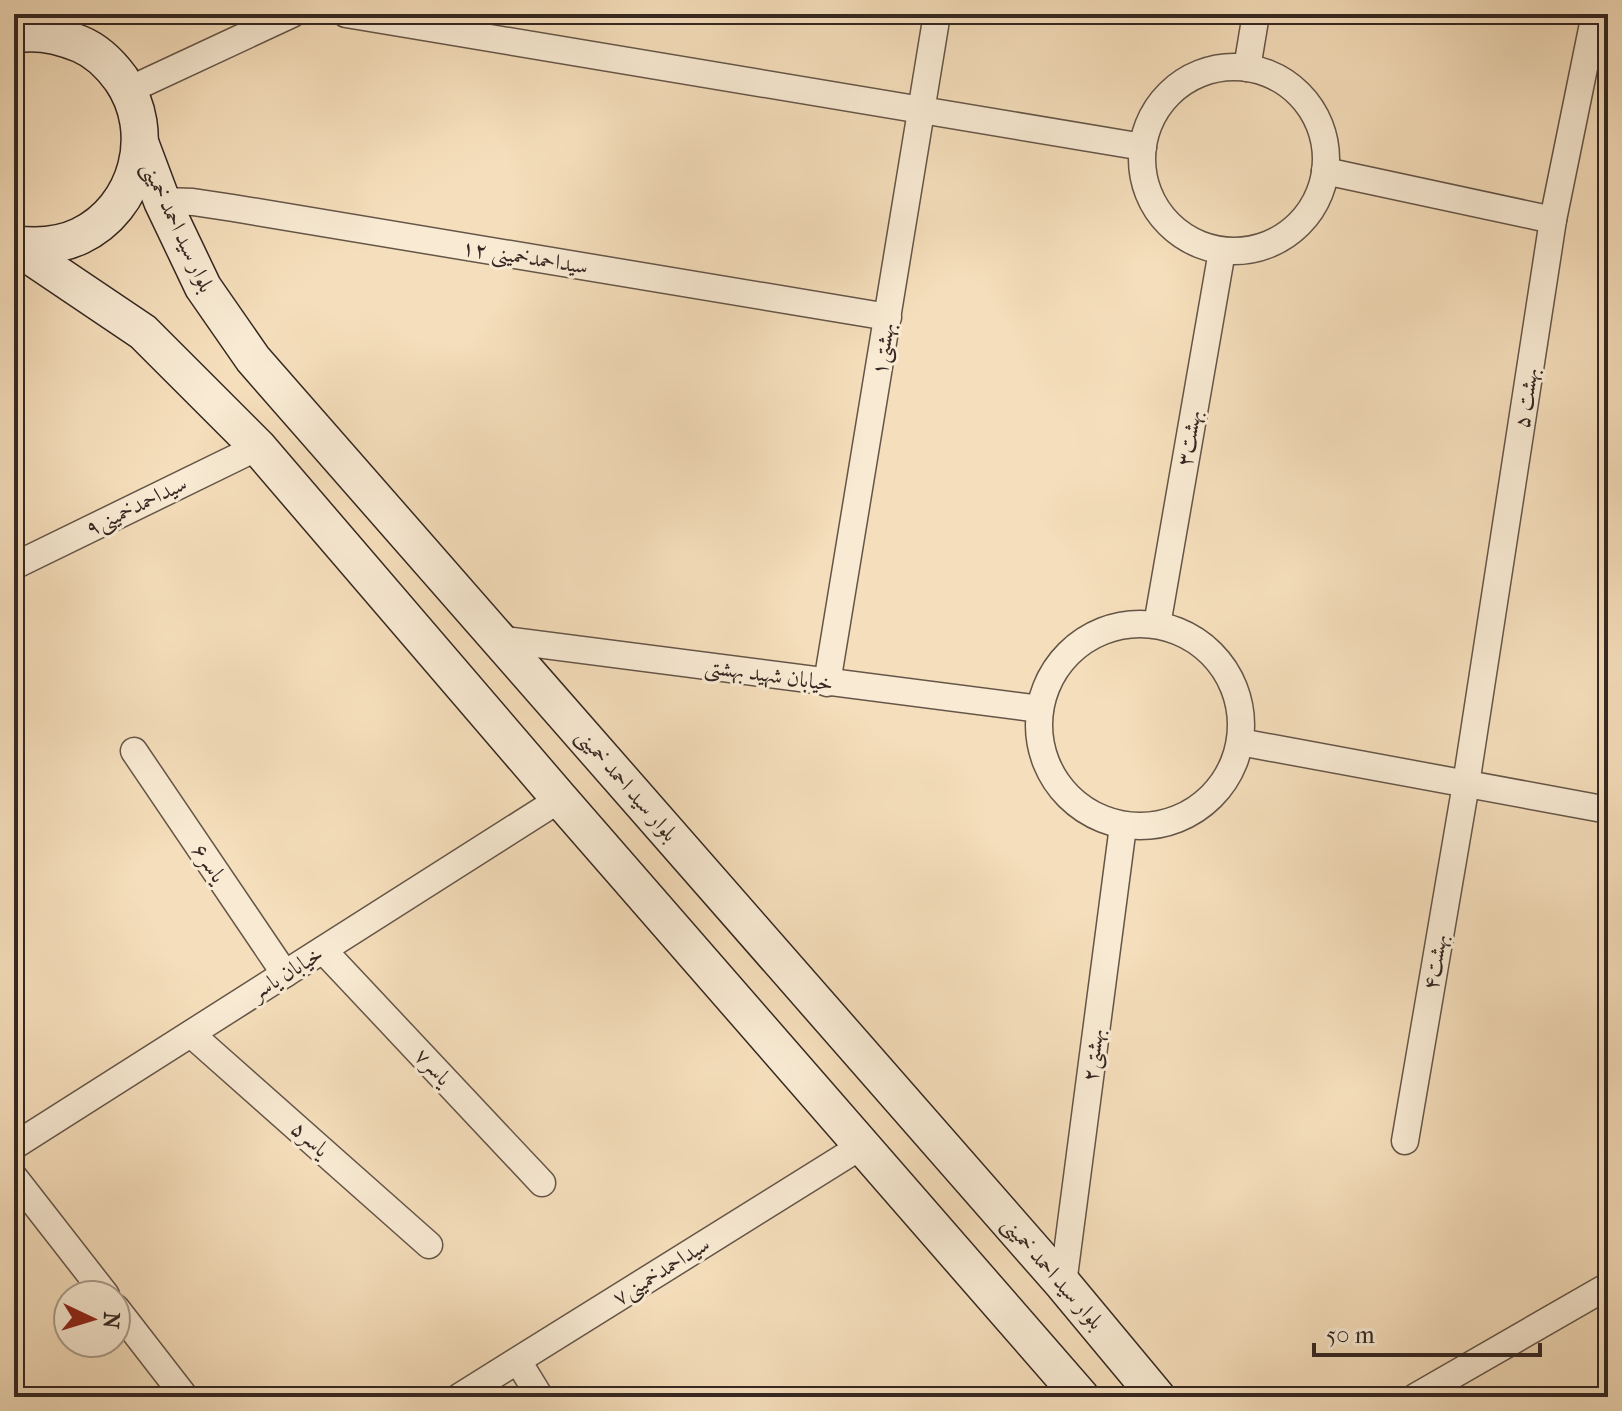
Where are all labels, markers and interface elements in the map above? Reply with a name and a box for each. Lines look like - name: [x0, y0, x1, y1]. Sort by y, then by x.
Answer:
- street label: بلوار سید احمد خمینی: [135, 157, 220, 297]
- street label: سیداحمدخمینی ۱۲: [460, 234, 590, 282]
- street label: بهشتی۱: [866, 321, 902, 378]
- street label: بهشت ۵: [1508, 366, 1545, 430]
- street label: بهشت۳: [1171, 408, 1208, 468]
- street label: سیداحمدخمینی۹: [81, 470, 192, 544]
- street label: خیابان شهید بهشتی: [703, 653, 835, 699]
- street label: بلوار سید احمد خمینی: [569, 723, 683, 848]
- street label: یاسر۶: [186, 838, 232, 890]
- street label: بهشت۴: [1417, 932, 1454, 992]
- street label: خیابان یاسر: [244, 941, 328, 1007]
- street label: بهشتی۲: [1077, 1027, 1111, 1083]
- street label: یاسر۷: [408, 1043, 458, 1093]
- street label: یاسر۵: [285, 1115, 336, 1165]
- street label: بلوار سید احمد خمینی: [995, 1211, 1109, 1336]
- street label: سیداحمدخمینی۷: [608, 1231, 715, 1313]
- north arrow: [52, 1279, 132, 1359]
- scale bar: [1314, 1307, 1540, 1357]
- text: N: [97, 1311, 125, 1330]
- text: 50 m: [1326, 1321, 1375, 1349]

